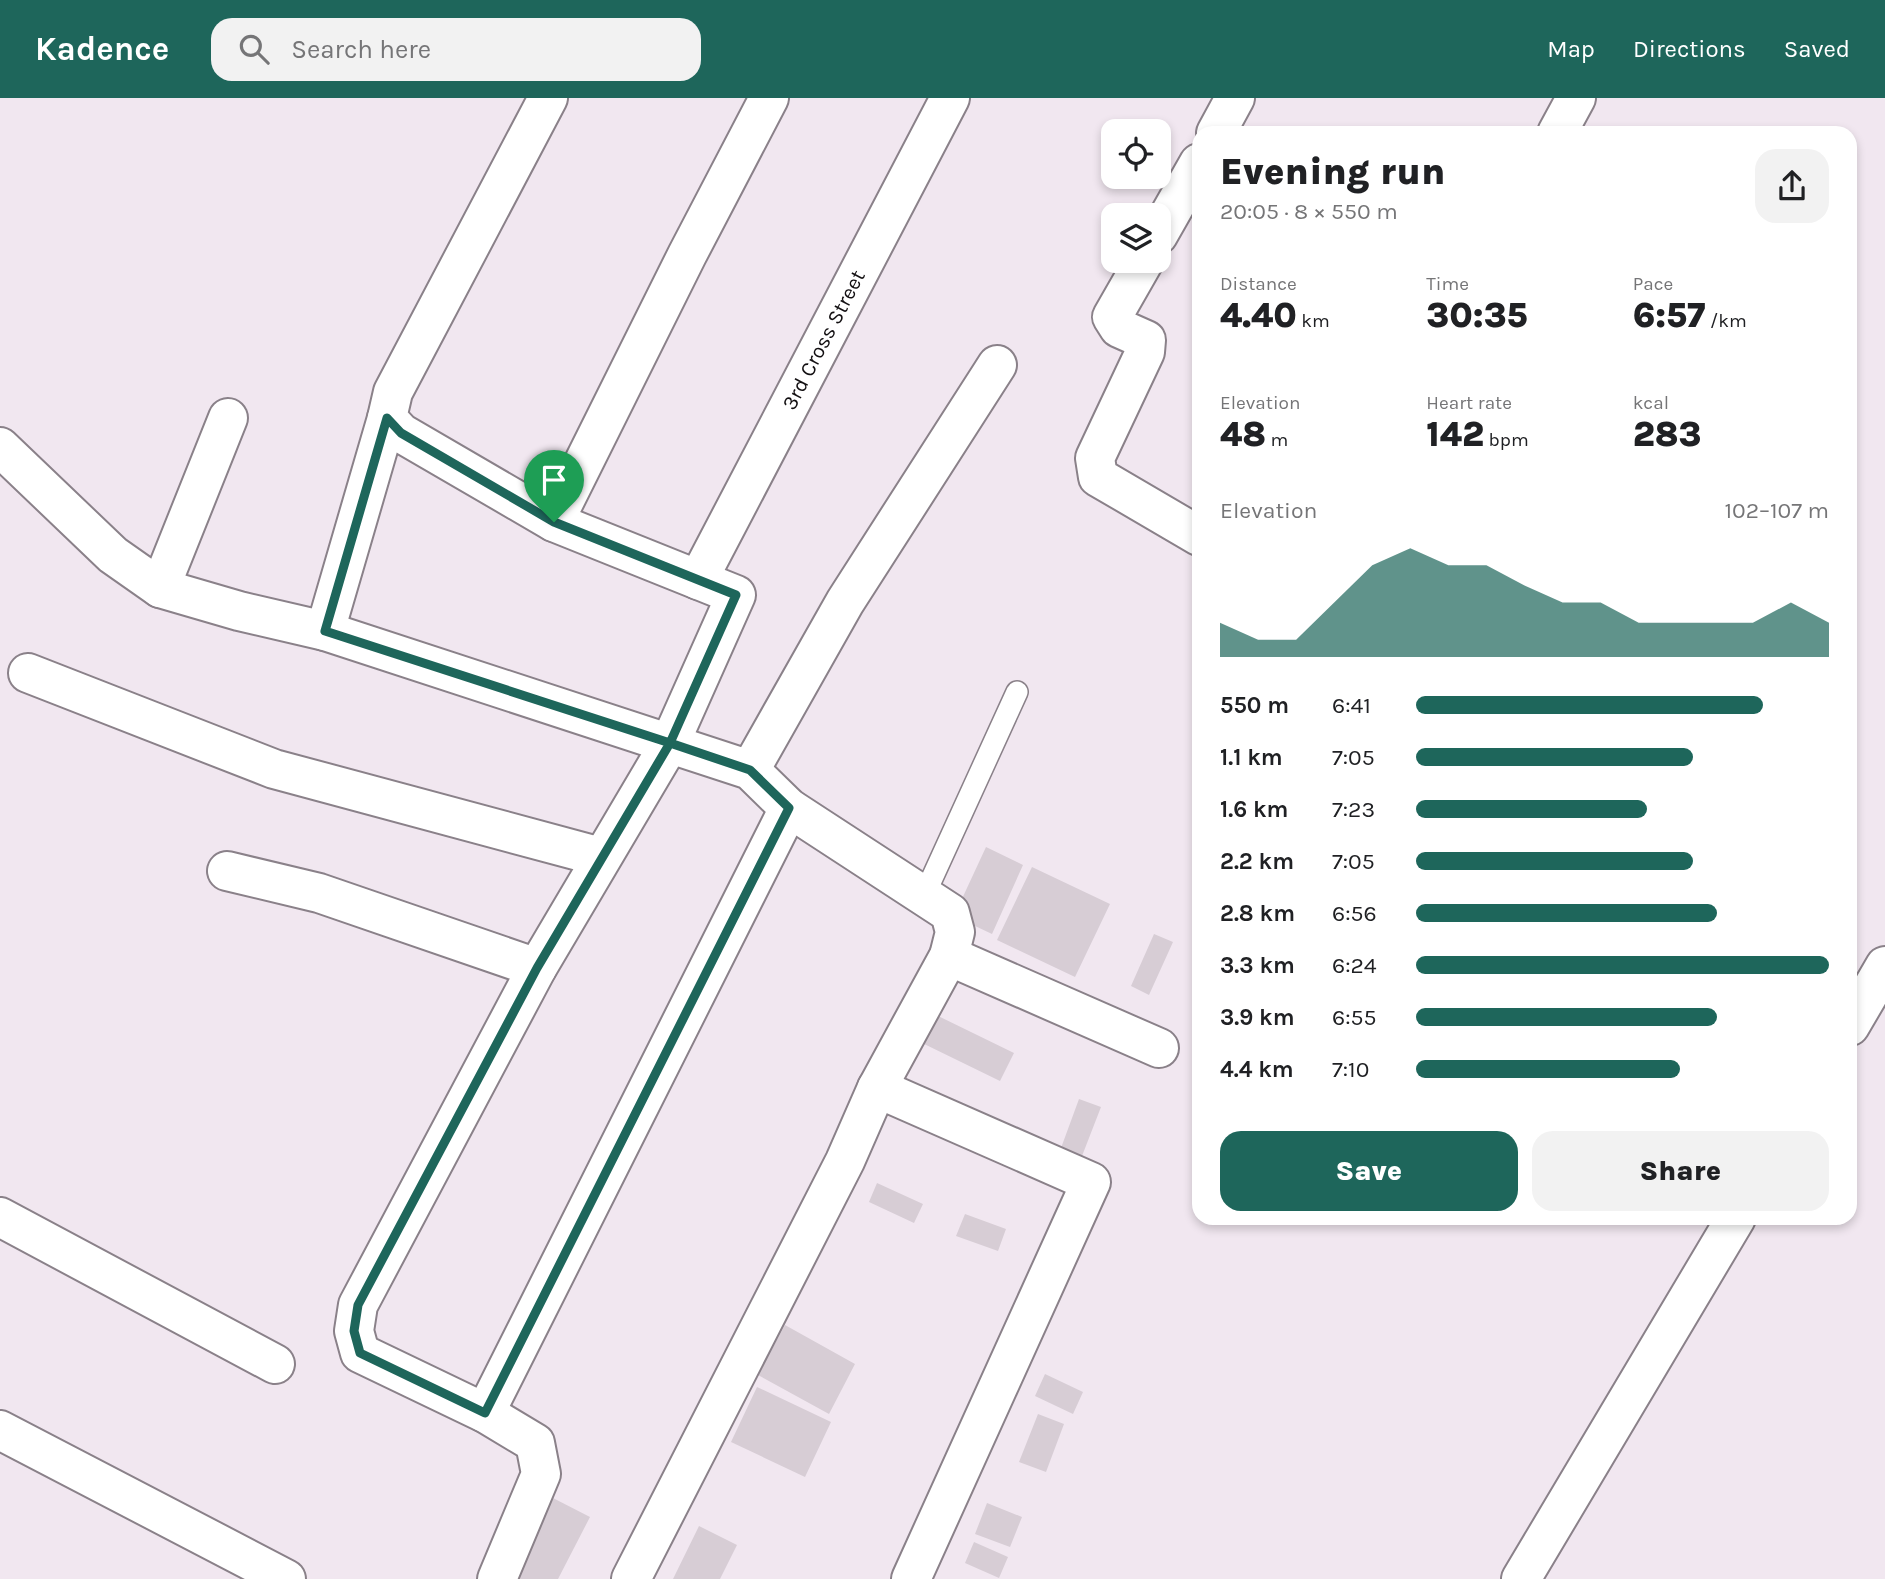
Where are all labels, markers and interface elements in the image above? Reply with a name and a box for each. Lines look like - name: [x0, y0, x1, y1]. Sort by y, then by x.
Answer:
- search box: [211, 18, 701, 81]
- text: Kadence: [35, 30, 169, 68]
- icon: search: [235, 30, 273, 68]
- text: Search here: [291, 34, 431, 65]
- text: Map: [1547, 35, 1595, 63]
- text: Directions: [1633, 35, 1746, 63]
- text: Saved: [1784, 35, 1850, 63]
- map controls: [1101, 119, 1171, 273]
- button: locate: [1101, 119, 1171, 189]
- text: Evening run: [1220, 149, 1445, 194]
- button: share: [1755, 149, 1829, 223]
- text: 20:05 · 8 × 550 m: [1220, 198, 1398, 225]
- button: layers: [1101, 203, 1171, 273]
- street label: 3rd Cross Street: [777, 266, 870, 414]
- text: Distance: [1220, 273, 1297, 295]
- text: Time: [1426, 273, 1469, 295]
- text: Pace: [1633, 273, 1673, 295]
- text: 4.40: [1220, 295, 1297, 336]
- text: 30:35: [1426, 295, 1528, 336]
- text: 6:57: [1633, 295, 1706, 336]
- text: km: [1297, 310, 1330, 332]
- text: /km: [1706, 310, 1747, 332]
- text: Elevation: [1220, 392, 1300, 414]
- text: Heart rate: [1426, 392, 1512, 414]
- text: kcal: [1633, 392, 1669, 414]
- text: 48: [1220, 414, 1266, 455]
- text: 142: [1426, 414, 1484, 455]
- text: 283: [1633, 414, 1702, 455]
- text: m: [1266, 429, 1288, 451]
- text: bpm: [1484, 429, 1529, 451]
- pin: [524, 450, 584, 522]
- icon: arrive: [535, 461, 573, 499]
- text: Elevation: [1220, 497, 1317, 524]
- text: 102–107 m: [1725, 497, 1829, 524]
- text: 550 m: [1220, 692, 1289, 719]
- text: 6:41: [1332, 692, 1371, 719]
- text: 1.1 km: [1220, 744, 1283, 771]
- text: 7:05: [1332, 744, 1375, 771]
- text: 1.6 km: [1220, 796, 1288, 823]
- text: 7:23: [1332, 796, 1375, 823]
- text: 2.2 km: [1220, 848, 1294, 875]
- text: 7:05: [1332, 848, 1375, 875]
- text: 2.8 km: [1220, 900, 1295, 927]
- text: 6:56: [1332, 900, 1377, 927]
- text: 3.3 km: [1220, 952, 1295, 979]
- text: 6:24: [1332, 952, 1377, 979]
- text: 3.9 km: [1220, 1004, 1295, 1031]
- text: 6:55: [1332, 1004, 1376, 1031]
- text: 4.4 km: [1220, 1056, 1294, 1083]
- text: 7:10: [1332, 1056, 1369, 1083]
- button: Save: [1220, 1131, 1518, 1211]
- button: Share: [1532, 1131, 1829, 1211]

